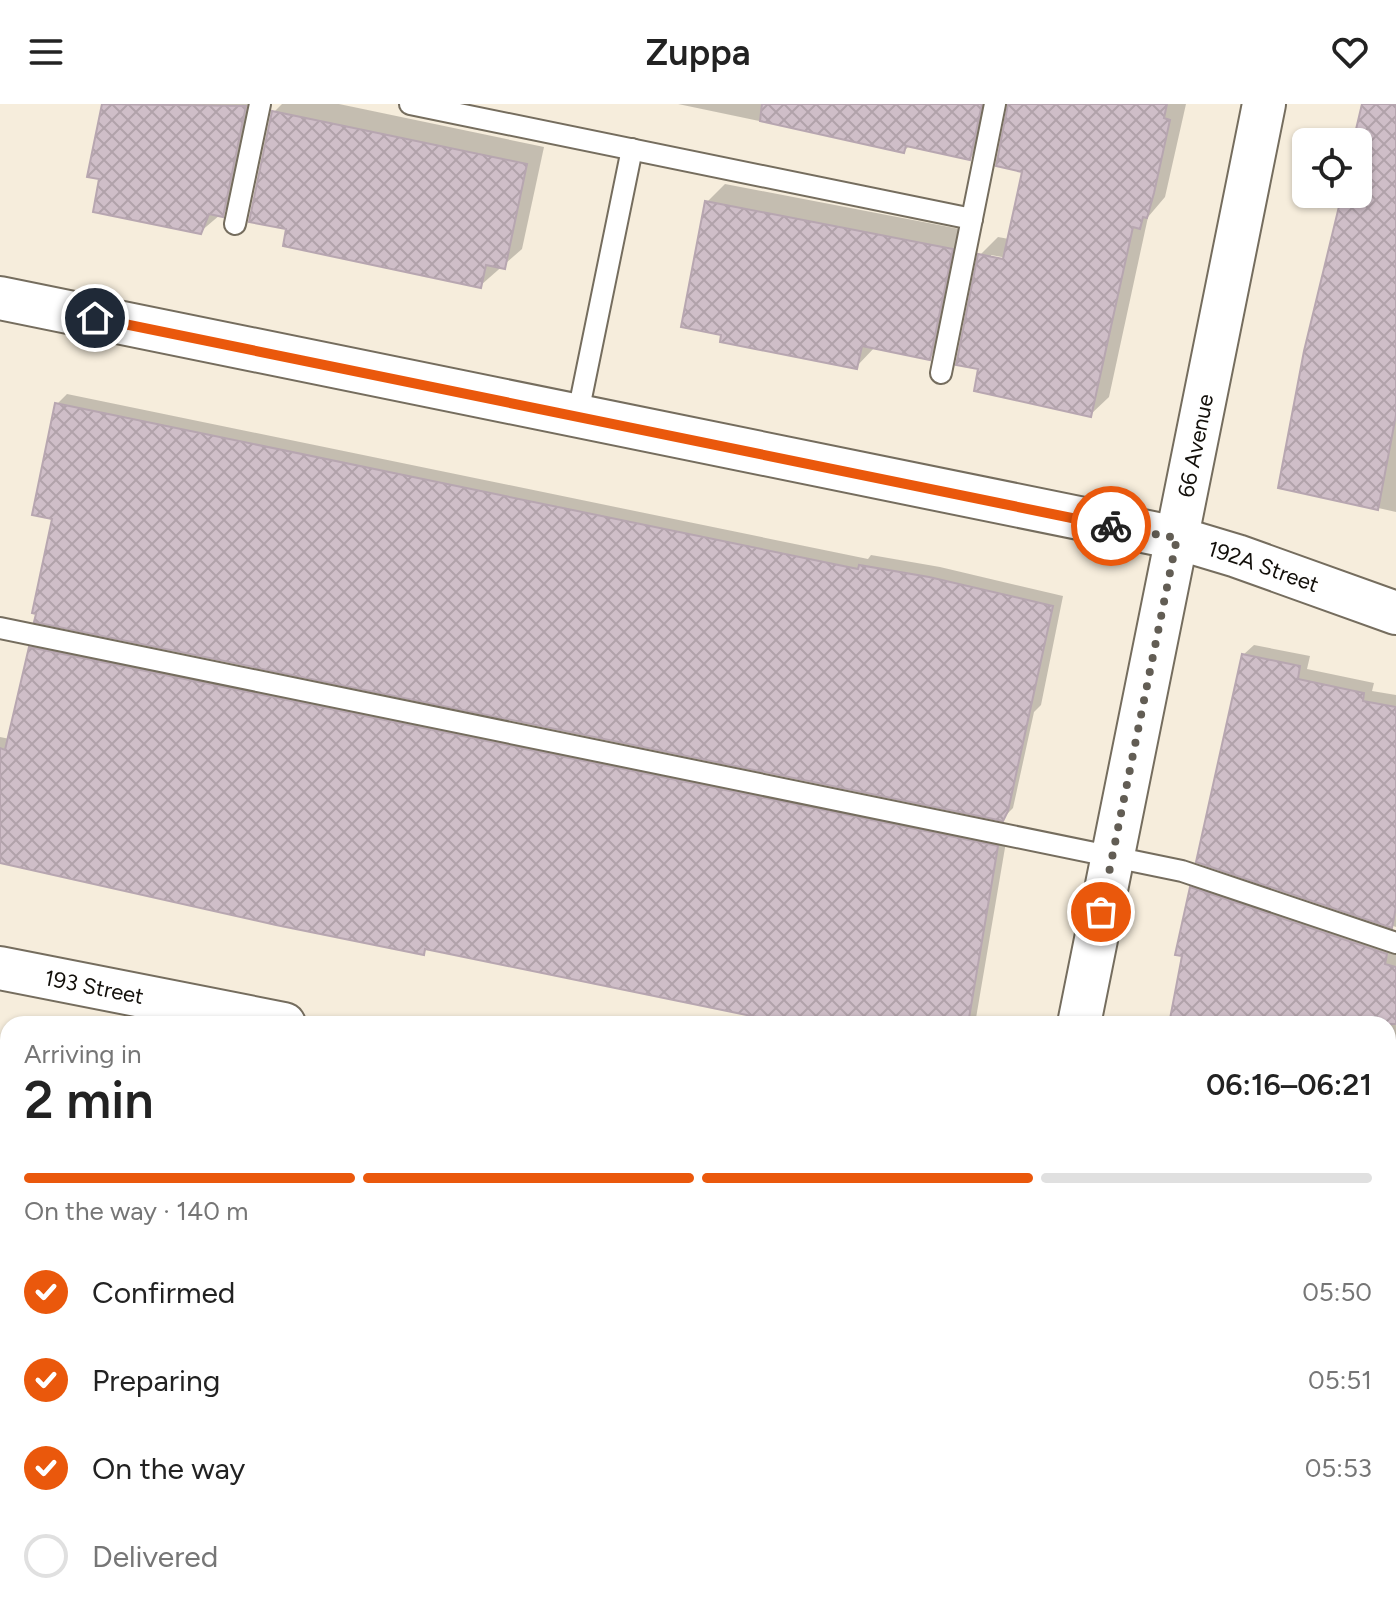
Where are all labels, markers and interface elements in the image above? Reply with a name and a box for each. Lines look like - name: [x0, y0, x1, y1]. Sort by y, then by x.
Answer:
- icon: menu: [24, 30, 68, 74]
- icon: heart: [1328, 30, 1372, 74]
- text: Zuppa: [645, 31, 751, 74]
- map controls: [1292, 128, 1372, 208]
- button: locate: [1292, 128, 1372, 208]
- pin: [61, 284, 129, 352]
- icon: home: [73, 296, 117, 340]
- street label: 66 Avenue: [1172, 392, 1219, 500]
- courier: [1071, 486, 1151, 566]
- icon: bike: [1089, 504, 1133, 548]
- street label: 192A Street: [1205, 535, 1323, 598]
- pin: [1067, 878, 1135, 946]
- icon: bag: [1079, 890, 1123, 934]
- street label: 193 Street: [42, 964, 146, 1010]
- text: Arriving in: [24, 1038, 142, 1070]
- text: 06:16–06:21: [1206, 1066, 1372, 1103]
- text: 2 min: [24, 1069, 153, 1131]
- text: On the way · 140 m: [24, 1195, 248, 1227]
- icon: check: [24, 1270, 68, 1314]
- text: Confirmed: [92, 1274, 235, 1311]
- text: 05:50: [1302, 1276, 1372, 1308]
- icon: check: [24, 1358, 68, 1402]
- text: Preparing: [92, 1362, 220, 1399]
- text: 05:51: [1308, 1364, 1372, 1396]
- icon: check: [24, 1446, 68, 1490]
- text: On the way: [92, 1450, 245, 1487]
- text: 05:53: [1305, 1452, 1372, 1484]
- text: Delivered: [92, 1538, 218, 1575]

